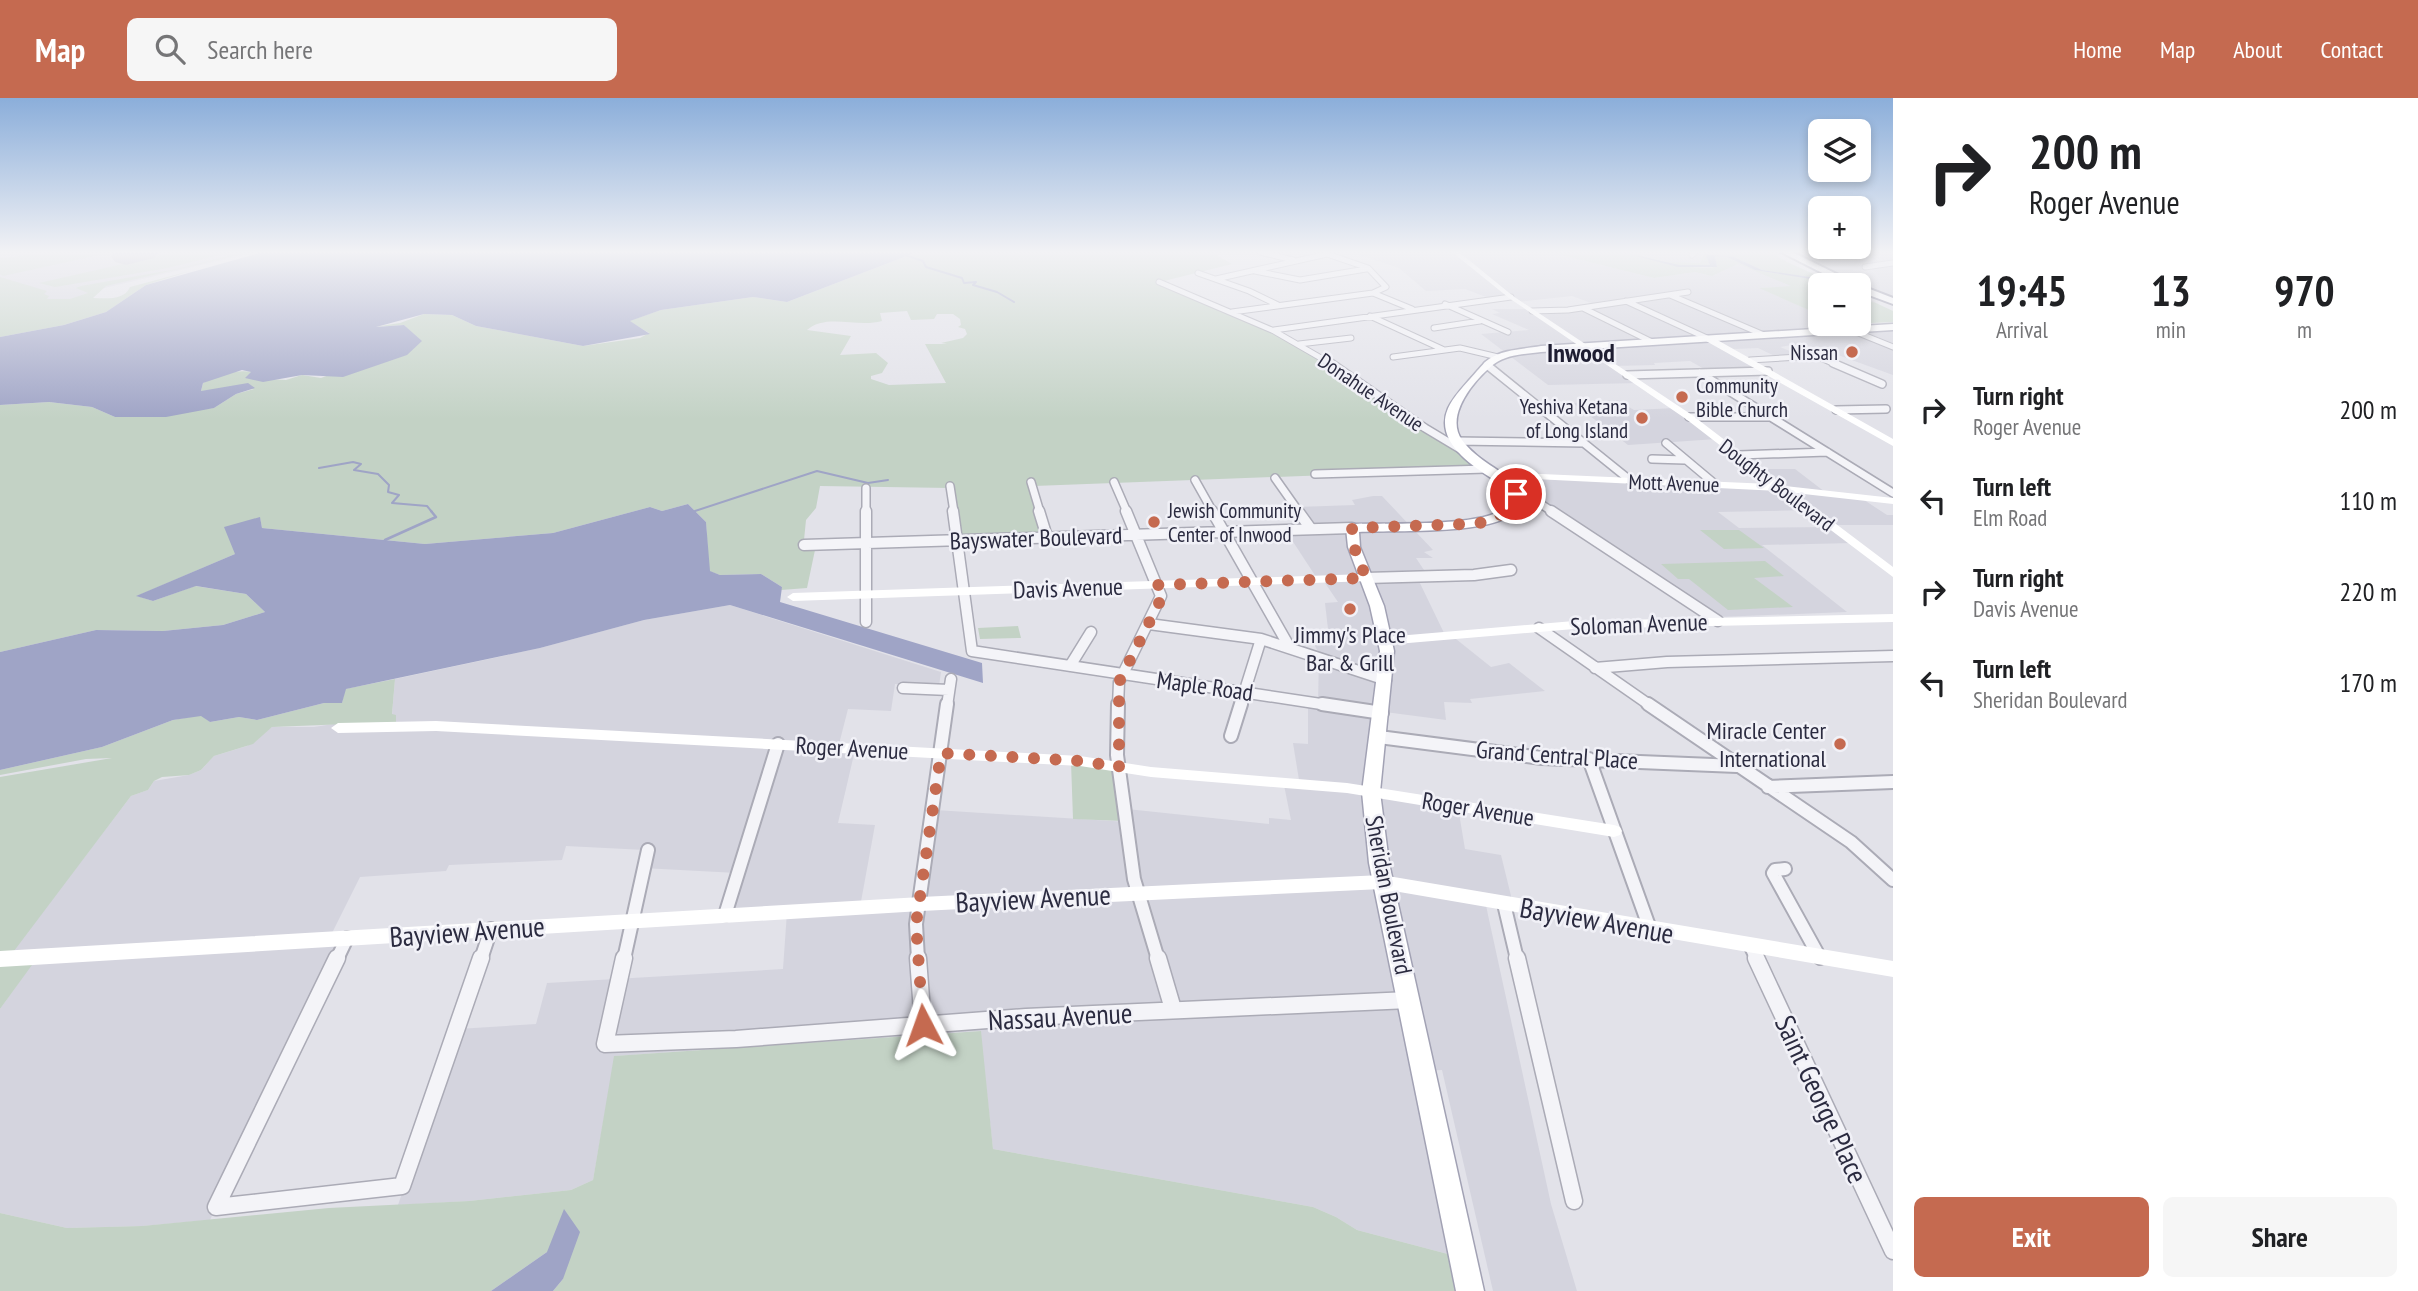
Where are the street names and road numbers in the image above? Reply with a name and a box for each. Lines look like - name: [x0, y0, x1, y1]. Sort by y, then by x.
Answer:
- street label: Donahue Avenue: [1313, 347, 1429, 437]
- street label: Doughty Boulevard: [1714, 433, 1840, 537]
- street label: Mott Avenue: [1628, 468, 1720, 498]
- street label: Bayswater Boulevard: [949, 519, 1123, 557]
- street label: Davis Avenue: [1013, 571, 1123, 605]
- street label: Soloman Avenue: [1570, 606, 1708, 642]
- street label: Maple Road: [1155, 664, 1255, 708]
- street label: Roger Avenue: [795, 730, 909, 766]
- street label: Grand Central Place: [1475, 734, 1639, 776]
- street label: Roger Avenue: [1420, 785, 1536, 833]
- street label: Sheridan Boulevard: [1358, 813, 1420, 977]
- street label: Bayview Avenue: [954, 875, 1112, 921]
- street label: Bayview Avenue: [1517, 888, 1677, 952]
- street label: Bayview Avenue: [388, 907, 546, 955]
- street label: Nassau Avenue: [987, 994, 1133, 1038]
- street label: Saint George Place: [1767, 1009, 1877, 1189]

